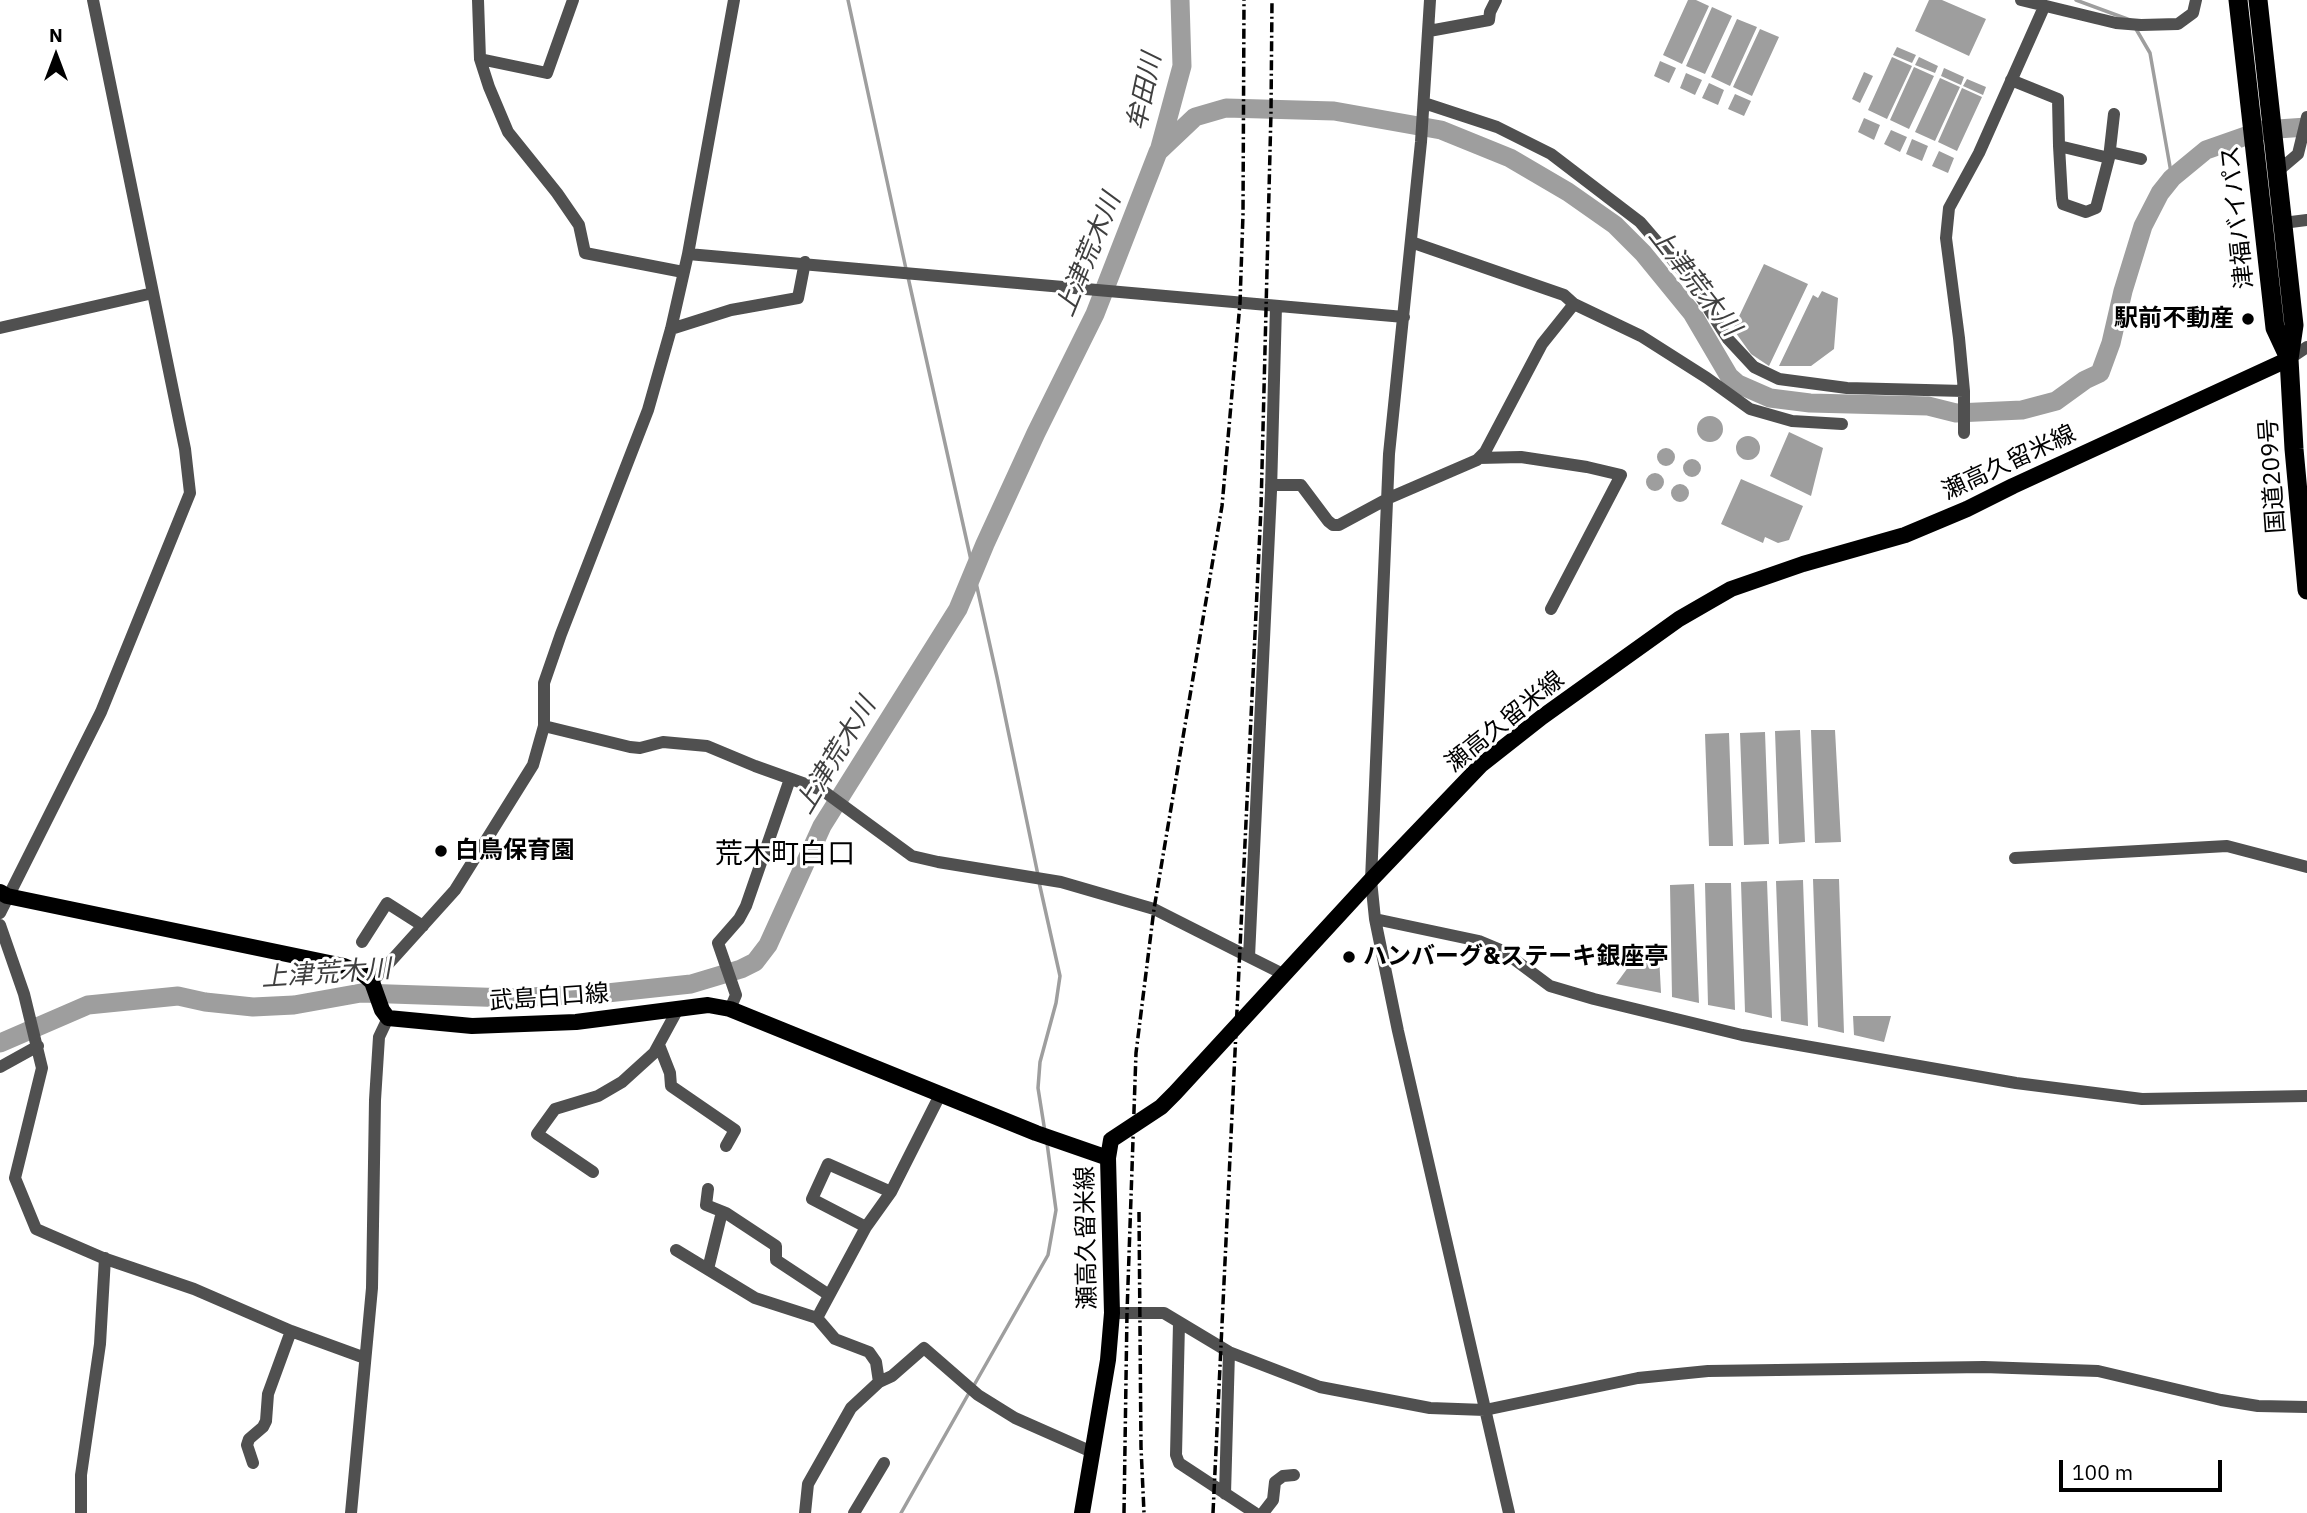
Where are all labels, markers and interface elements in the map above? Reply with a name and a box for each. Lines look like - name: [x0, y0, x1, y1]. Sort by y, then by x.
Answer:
- north arrow: [21, 21, 91, 91]
- text: N: [49, 23, 63, 47]
- water label: 牟田川: [1122, 51, 1168, 133]
- street label: 津福バイパス: [2216, 144, 2260, 290]
- water label: 上津荒木川: [1050, 189, 1128, 321]
- water label: 上津荒木川: [1642, 221, 1746, 343]
- place label: 駅前不動産: [2114, 305, 2234, 333]
- marker: 駅前不動産: [2240, 311, 2256, 327]
- street label: 国道209号: [2255, 418, 2291, 534]
- street label: 瀬高久留米線: [1938, 420, 2080, 506]
- street label: 瀬高久留米線: [1440, 665, 1570, 779]
- water label: 上津荒木川: [789, 692, 883, 820]
- place label: 白鳥保育園: [455, 837, 575, 865]
- district label: 荒木町白口: [715, 838, 855, 872]
- marker: 白鳥保育園: [433, 843, 449, 859]
- place label: ハンバーグ&ステーキ銀座亭: [1363, 943, 1668, 971]
- marker: ハンバーグ&ステーキ銀座亭: [1341, 949, 1357, 965]
- water label: 上津荒木川: [260, 954, 392, 994]
- street label: 武島白口線: [488, 979, 610, 1017]
- street label: 瀬高久留米線: [1071, 1166, 1103, 1310]
- scale bar: [2062, 1446, 2225, 1490]
- text: 100 m: [2072, 1458, 2133, 1486]

